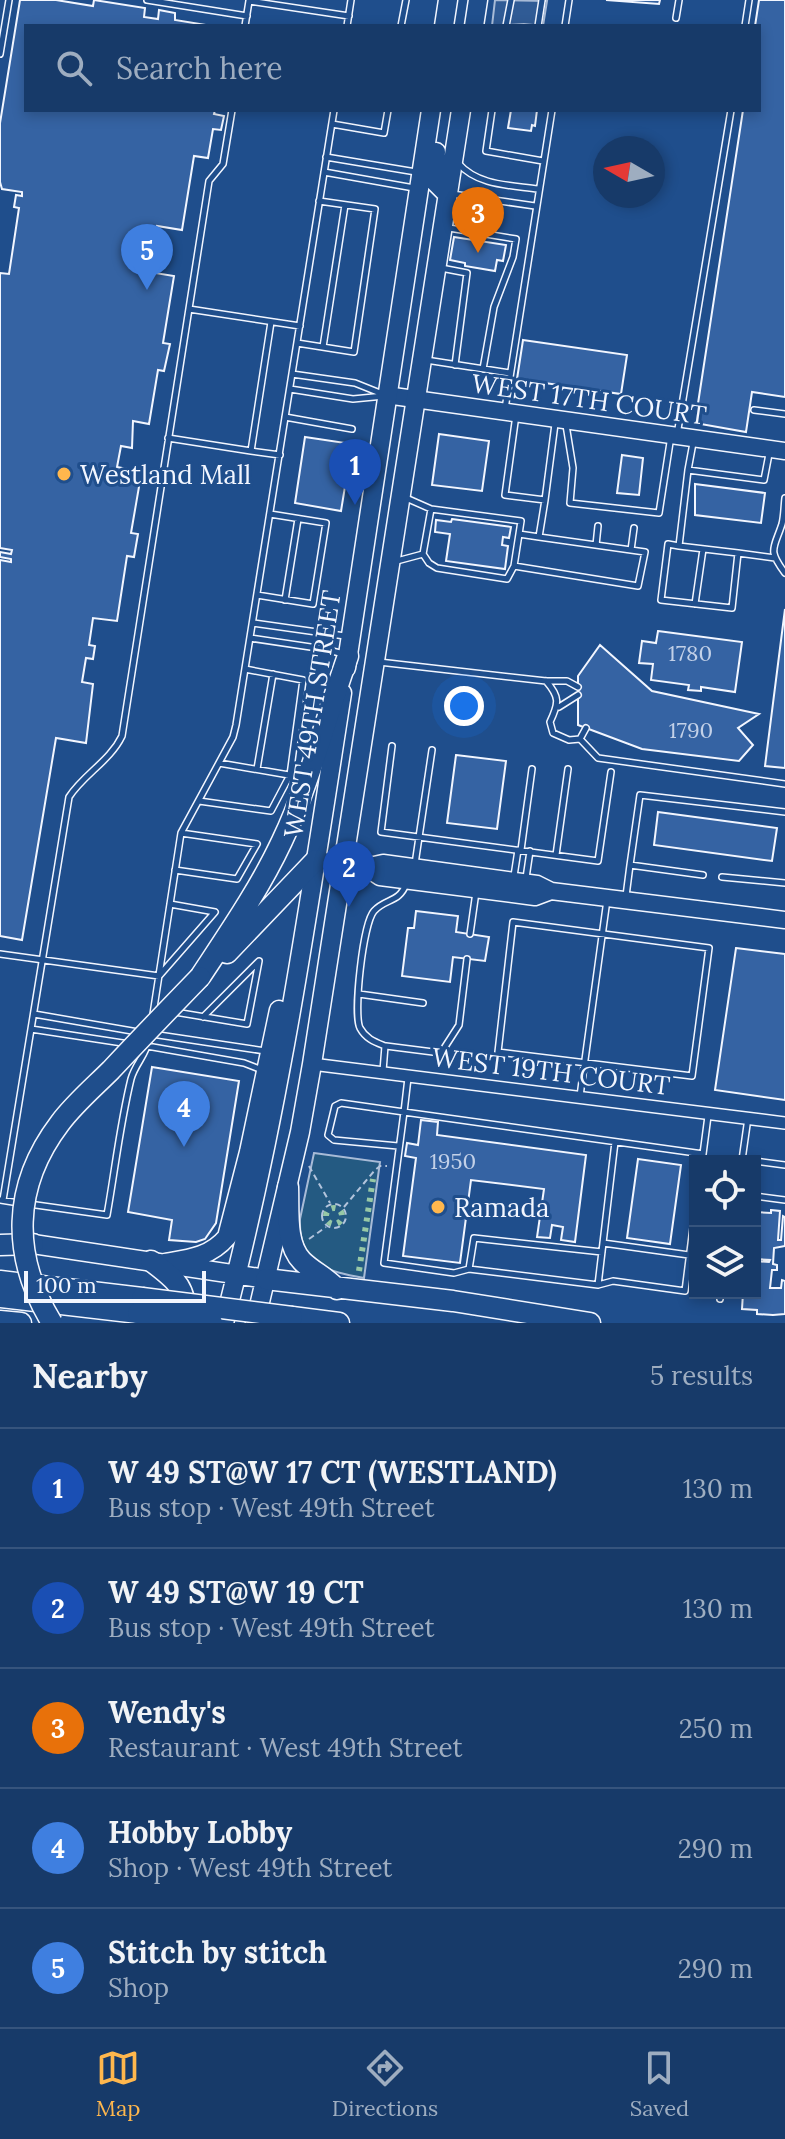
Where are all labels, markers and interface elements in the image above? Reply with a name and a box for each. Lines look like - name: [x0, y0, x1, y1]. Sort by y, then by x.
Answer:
- search box: [24, 24, 761, 112]
- icon: search: [52, 46, 96, 90]
- text: Search here: [116, 49, 283, 87]
- north arrow: [593, 136, 665, 208]
- pin: 3: [452, 187, 504, 253]
- pin: 5: [121, 224, 173, 290]
- street label: WEST 17TH COURT: [470, 366, 709, 432]
- pin: 1: [329, 439, 381, 505]
- place label: Westland Mall: [80, 458, 251, 491]
- marker: Westland Mall: [55, 465, 73, 483]
- street label: WEST 49TH STREET: [276, 588, 348, 840]
- house number: 1780: [668, 639, 712, 667]
- your location: [444, 686, 484, 726]
- house number: 1790: [669, 716, 713, 744]
- pin: 2: [323, 841, 375, 907]
- street label: WEST 19TH COURT: [430, 1040, 672, 1102]
- pin: 4: [158, 1081, 210, 1147]
- house number: 1950: [430, 1147, 476, 1175]
- map controls: [689, 1155, 761, 1299]
- button: locate: [689, 1155, 761, 1227]
- place label: Ramada: [454, 1191, 549, 1224]
- marker: Ramada: [429, 1198, 447, 1216]
- button: layers: [689, 1227, 761, 1299]
- scale bar: [24, 1267, 206, 1303]
- text: 100 m: [36, 1271, 97, 1299]
- text: Nearby: [32, 1354, 148, 1397]
- text: 5 results: [650, 1359, 753, 1392]
- text: W 49 ST@W 17 CT (WESTLAND): [108, 1453, 557, 1491]
- text: 1: [53, 1472, 63, 1505]
- text: 130 m: [683, 1472, 753, 1505]
- text: Bus stop · West 49th Street: [108, 1491, 435, 1524]
- text: W 49 ST@W 19 CT: [108, 1573, 364, 1611]
- text: 2: [51, 1592, 65, 1625]
- text: 130 m: [683, 1592, 753, 1625]
- text: Bus stop · West 49th Street: [108, 1611, 435, 1644]
- text: Wendy's: [108, 1693, 226, 1731]
- text: 3: [51, 1712, 65, 1745]
- text: 250 m: [679, 1712, 753, 1745]
- text: Restaurant · West 49th Street: [108, 1731, 463, 1764]
- text: Hobby Lobby: [108, 1813, 292, 1851]
- text: 4: [51, 1832, 65, 1865]
- text: 290 m: [678, 1832, 753, 1865]
- text: Shop · West 49th Street: [108, 1851, 392, 1884]
- text: Stitch by stitch: [108, 1933, 327, 1971]
- text: 5: [51, 1952, 65, 1985]
- text: 290 m: [678, 1952, 753, 1985]
- text: Shop: [108, 1971, 169, 2004]
- tab: Map: [96, 2046, 140, 2122]
- tab: Directions: [332, 2046, 438, 2122]
- tab: Saved: [630, 2046, 689, 2122]

